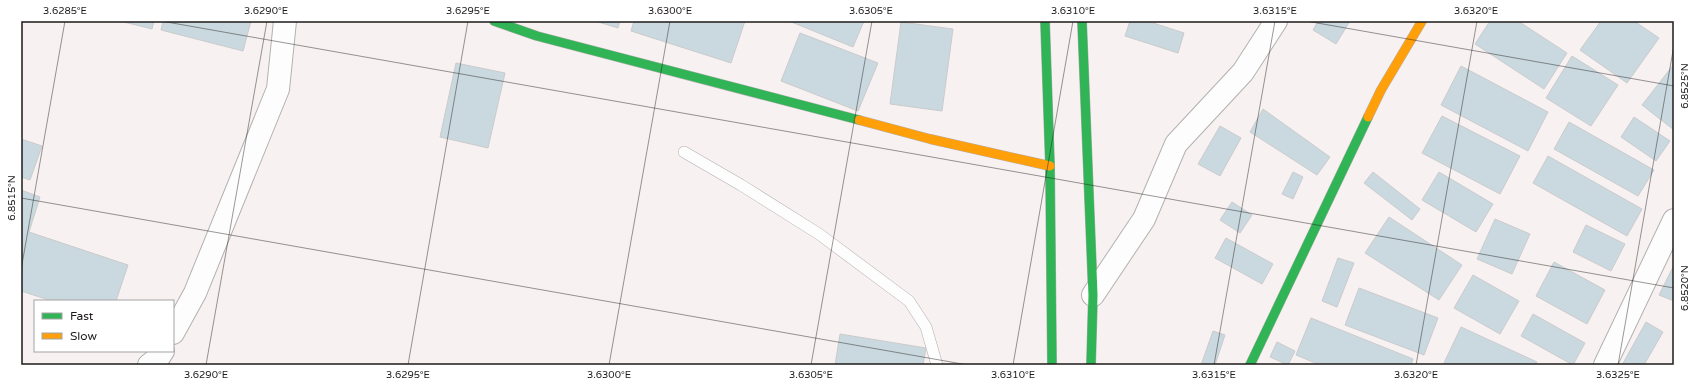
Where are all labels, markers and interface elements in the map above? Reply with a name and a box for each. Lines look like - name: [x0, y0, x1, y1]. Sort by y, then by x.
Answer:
- text: 3.6285°E: [43, 5, 87, 17]
- text: 3.6290°E: [244, 5, 288, 17]
- text: 3.6295°E: [446, 5, 490, 17]
- text: 3.6300°E: [648, 5, 692, 17]
- text: 3.6305°E: [849, 5, 893, 17]
- text: 3.6310°E: [1051, 5, 1095, 17]
- text: 3.6315°E: [1253, 5, 1297, 17]
- text: 3.6320°E: [1454, 5, 1498, 17]
- text: 6.8525°N: [1679, 63, 1691, 109]
- text: 6.8515°N: [6, 175, 18, 221]
- text: 6.8520°N: [1679, 265, 1691, 311]
- legend: [34, 300, 174, 352]
- text: Fast: [70, 309, 94, 323]
- text: Slow: [70, 329, 97, 343]
- text: 3.6290°E: [184, 369, 228, 381]
- text: 3.6295°E: [386, 369, 430, 381]
- text: 3.6300°E: [587, 369, 631, 381]
- text: 3.6305°E: [789, 369, 833, 381]
- text: 3.6310°E: [991, 369, 1035, 381]
- text: 3.6315°E: [1192, 369, 1236, 381]
- text: 3.6320°E: [1394, 369, 1438, 381]
- text: 3.6325°E: [1596, 369, 1640, 381]

